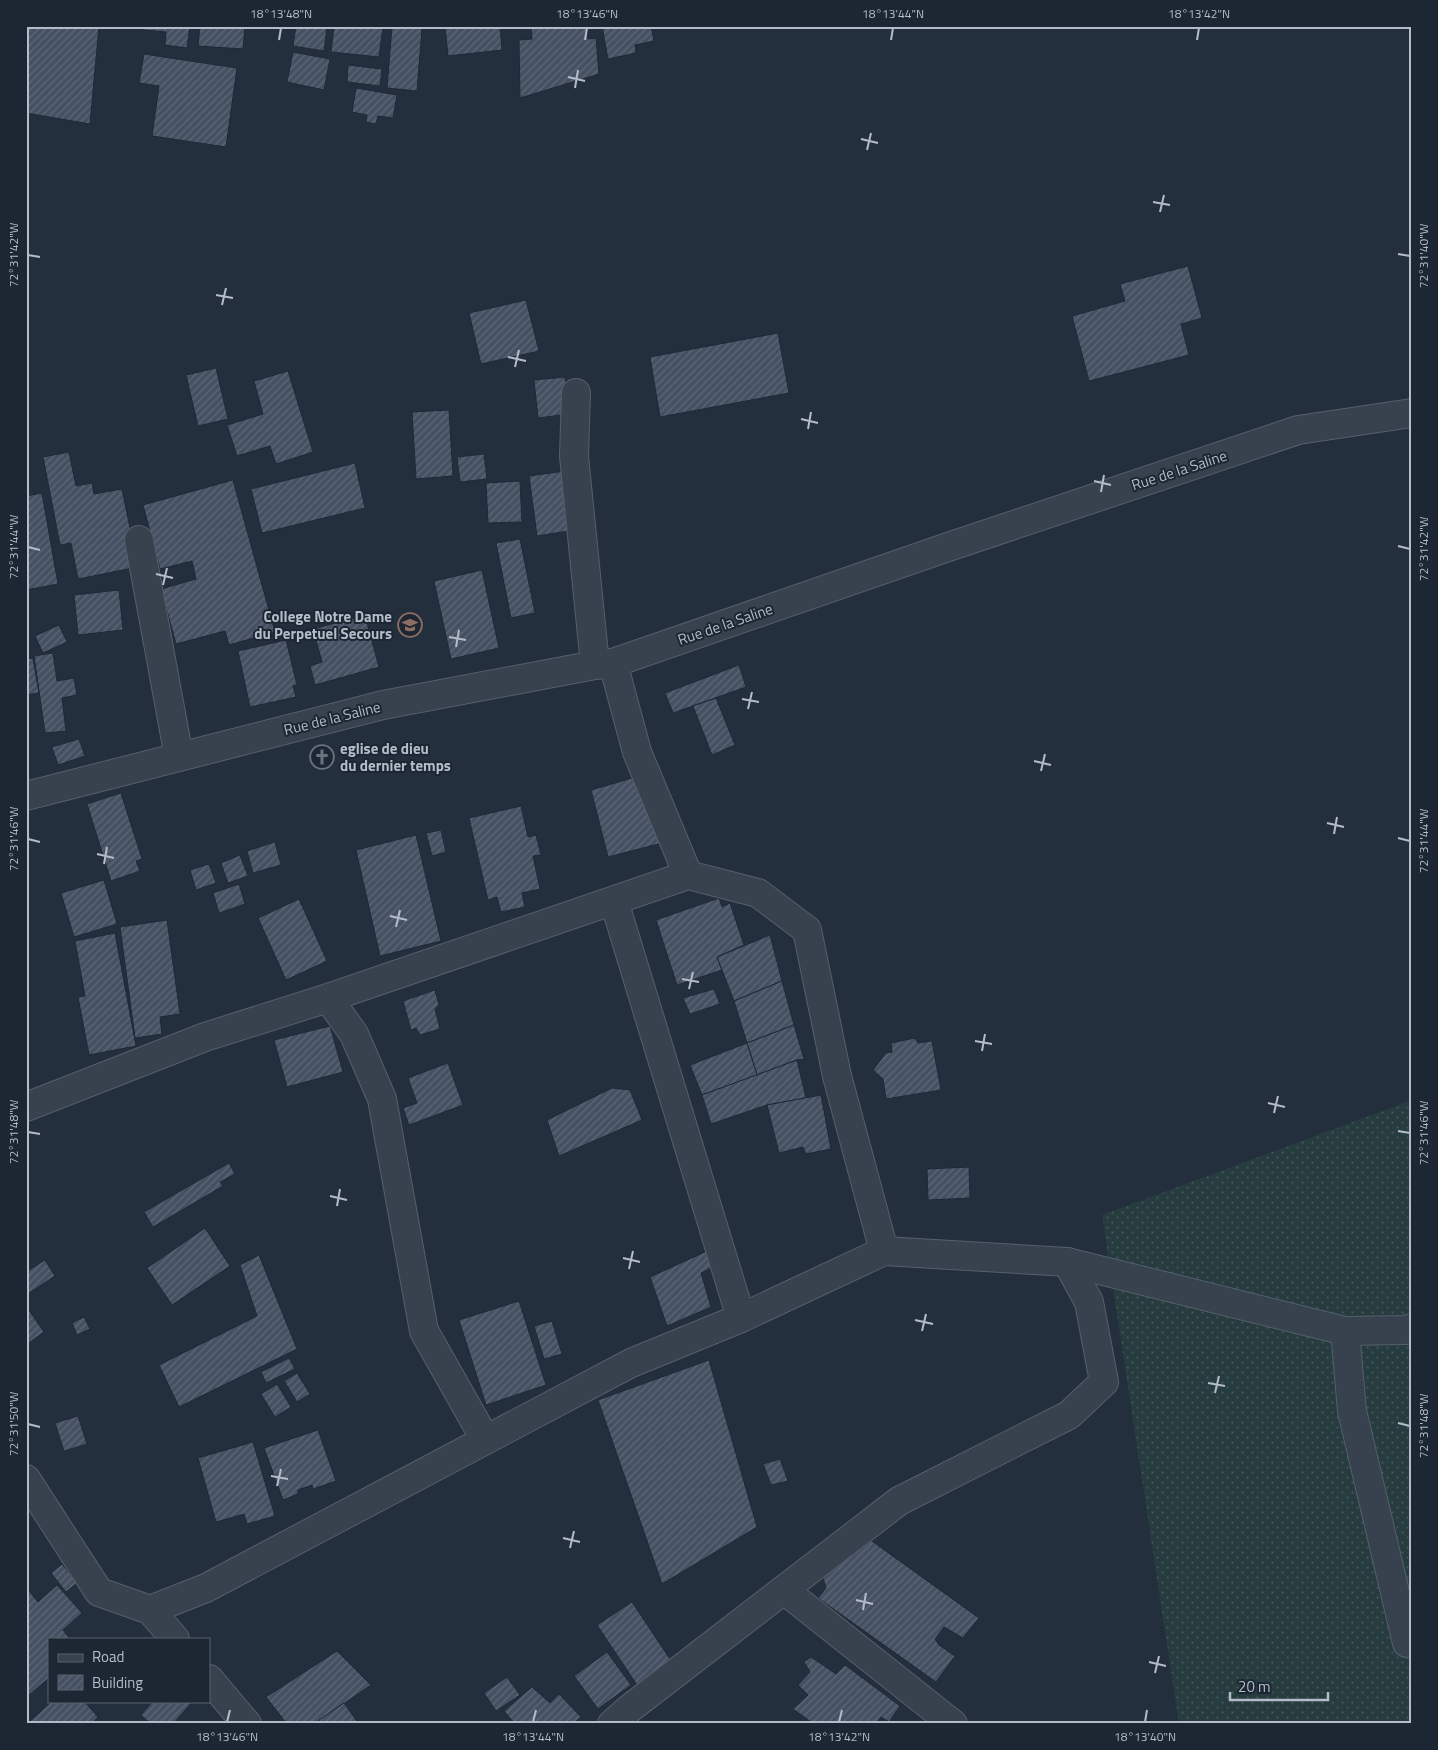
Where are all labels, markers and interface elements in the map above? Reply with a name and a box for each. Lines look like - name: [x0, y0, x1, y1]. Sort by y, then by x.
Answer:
- text: 18°13'48"N: [250, 4, 312, 23]
- text: 18°13'46"N: [556, 4, 618, 23]
- text: 18°13'44"N: [862, 4, 924, 23]
- text: 18°13'42"N: [1168, 4, 1230, 23]
- text: 72°31'42"W: [4, 222, 23, 287]
- text: 72°31'40"W: [1414, 223, 1433, 288]
- street label: Rue de la Saline: [1128, 444, 1230, 496]
- text: 72°31'44"W: [4, 514, 23, 579]
- text: 72°31'42"W: [1414, 516, 1433, 581]
- street label: Rue de la Saline: [674, 597, 776, 651]
- place label: College Notre Dame du Perpetuel Secours: [254, 605, 392, 645]
- school or university icon: College Notre Dame du Perpetuel Secours: [397, 612, 423, 638]
- street label: Rue de la Saline: [281, 695, 383, 741]
- place label: eglise de dieu du dernier temps: [340, 737, 451, 777]
- church icon: eglise de dieu du dernier temps: [309, 744, 335, 770]
- text: 72°31'46"W: [4, 806, 23, 871]
- text: 72°31'44"W: [1414, 808, 1433, 873]
- text: 72°31'48"W: [4, 1099, 23, 1164]
- text: 72°31'46"W: [1414, 1100, 1433, 1165]
- text: 72°31'50"W: [4, 1391, 23, 1456]
- text: 72°31'48"W: [1414, 1393, 1433, 1458]
- legend: [48, 1638, 210, 1702]
- text: Road: [92, 1645, 124, 1668]
- scale bar: [1230, 1670, 1328, 1702]
- text: Building: [92, 1671, 143, 1694]
- text: 20 m: [1238, 1675, 1271, 1698]
- text: 18°13'46"N: [196, 1727, 258, 1746]
- text: 18°13'44"N: [502, 1727, 564, 1746]
- text: 18°13'42"N: [808, 1727, 870, 1746]
- text: 18°13'40"N: [1114, 1727, 1176, 1746]

